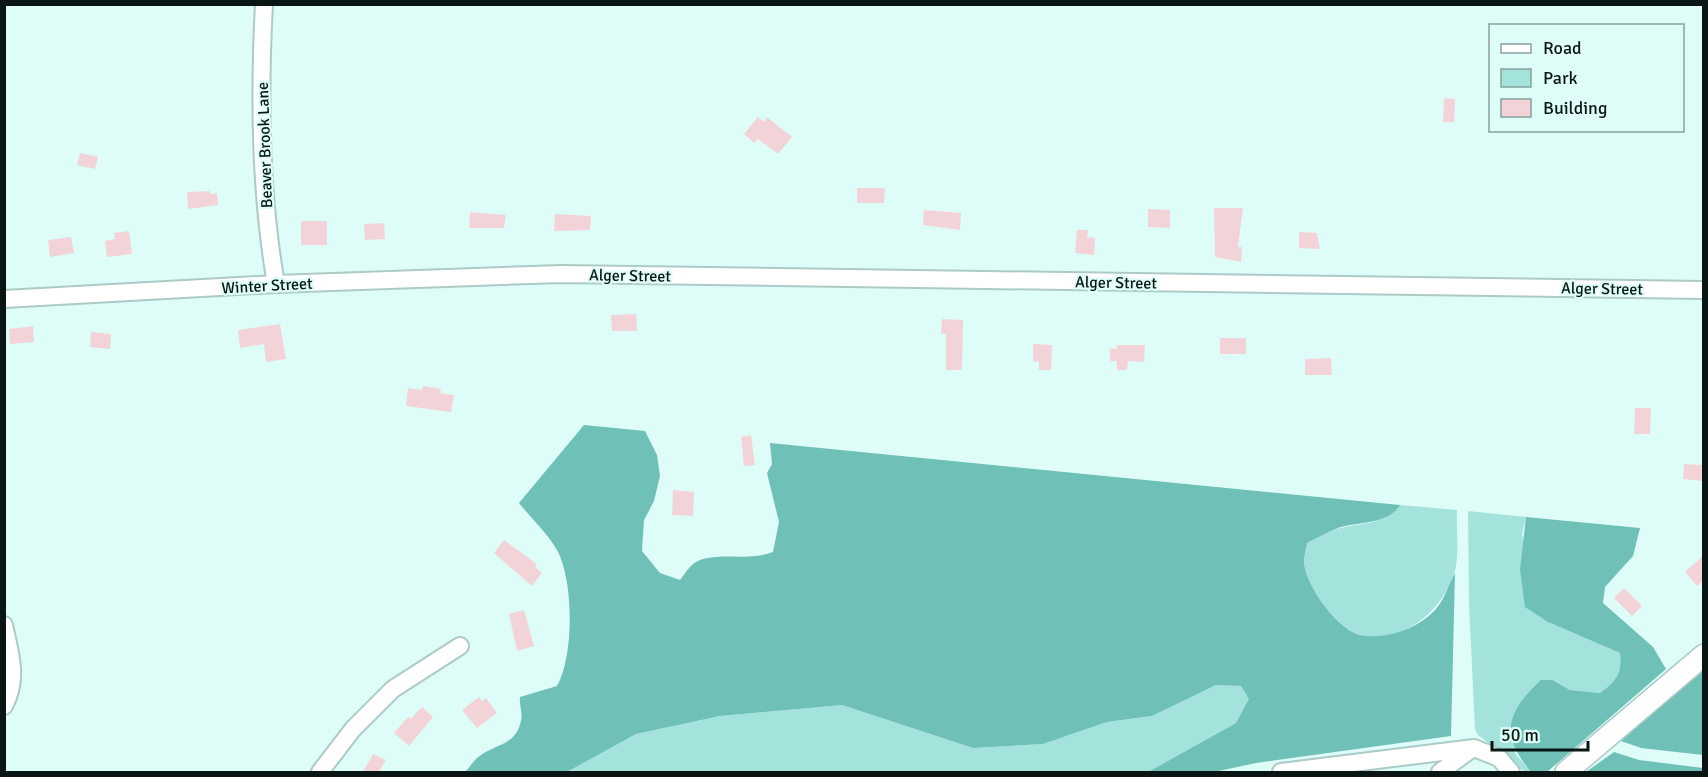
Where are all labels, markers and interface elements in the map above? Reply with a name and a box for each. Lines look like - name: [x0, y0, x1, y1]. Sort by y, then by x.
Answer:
- legend: [1489, 24, 1684, 132]
- text: Road: [1543, 37, 1582, 59]
- text: Park: [1543, 67, 1578, 89]
- street label: Beaver Brook Lane: [253, 82, 277, 208]
- text: Building: [1543, 97, 1607, 119]
- street label: Alger Street: [589, 265, 671, 287]
- street label: Alger Street: [1075, 272, 1157, 294]
- street label: Winter Street: [221, 274, 314, 298]
- street label: Alger Street: [1561, 278, 1643, 300]
- scale bar: [1492, 714, 1588, 752]
- text: 50 m: [1501, 724, 1539, 746]

